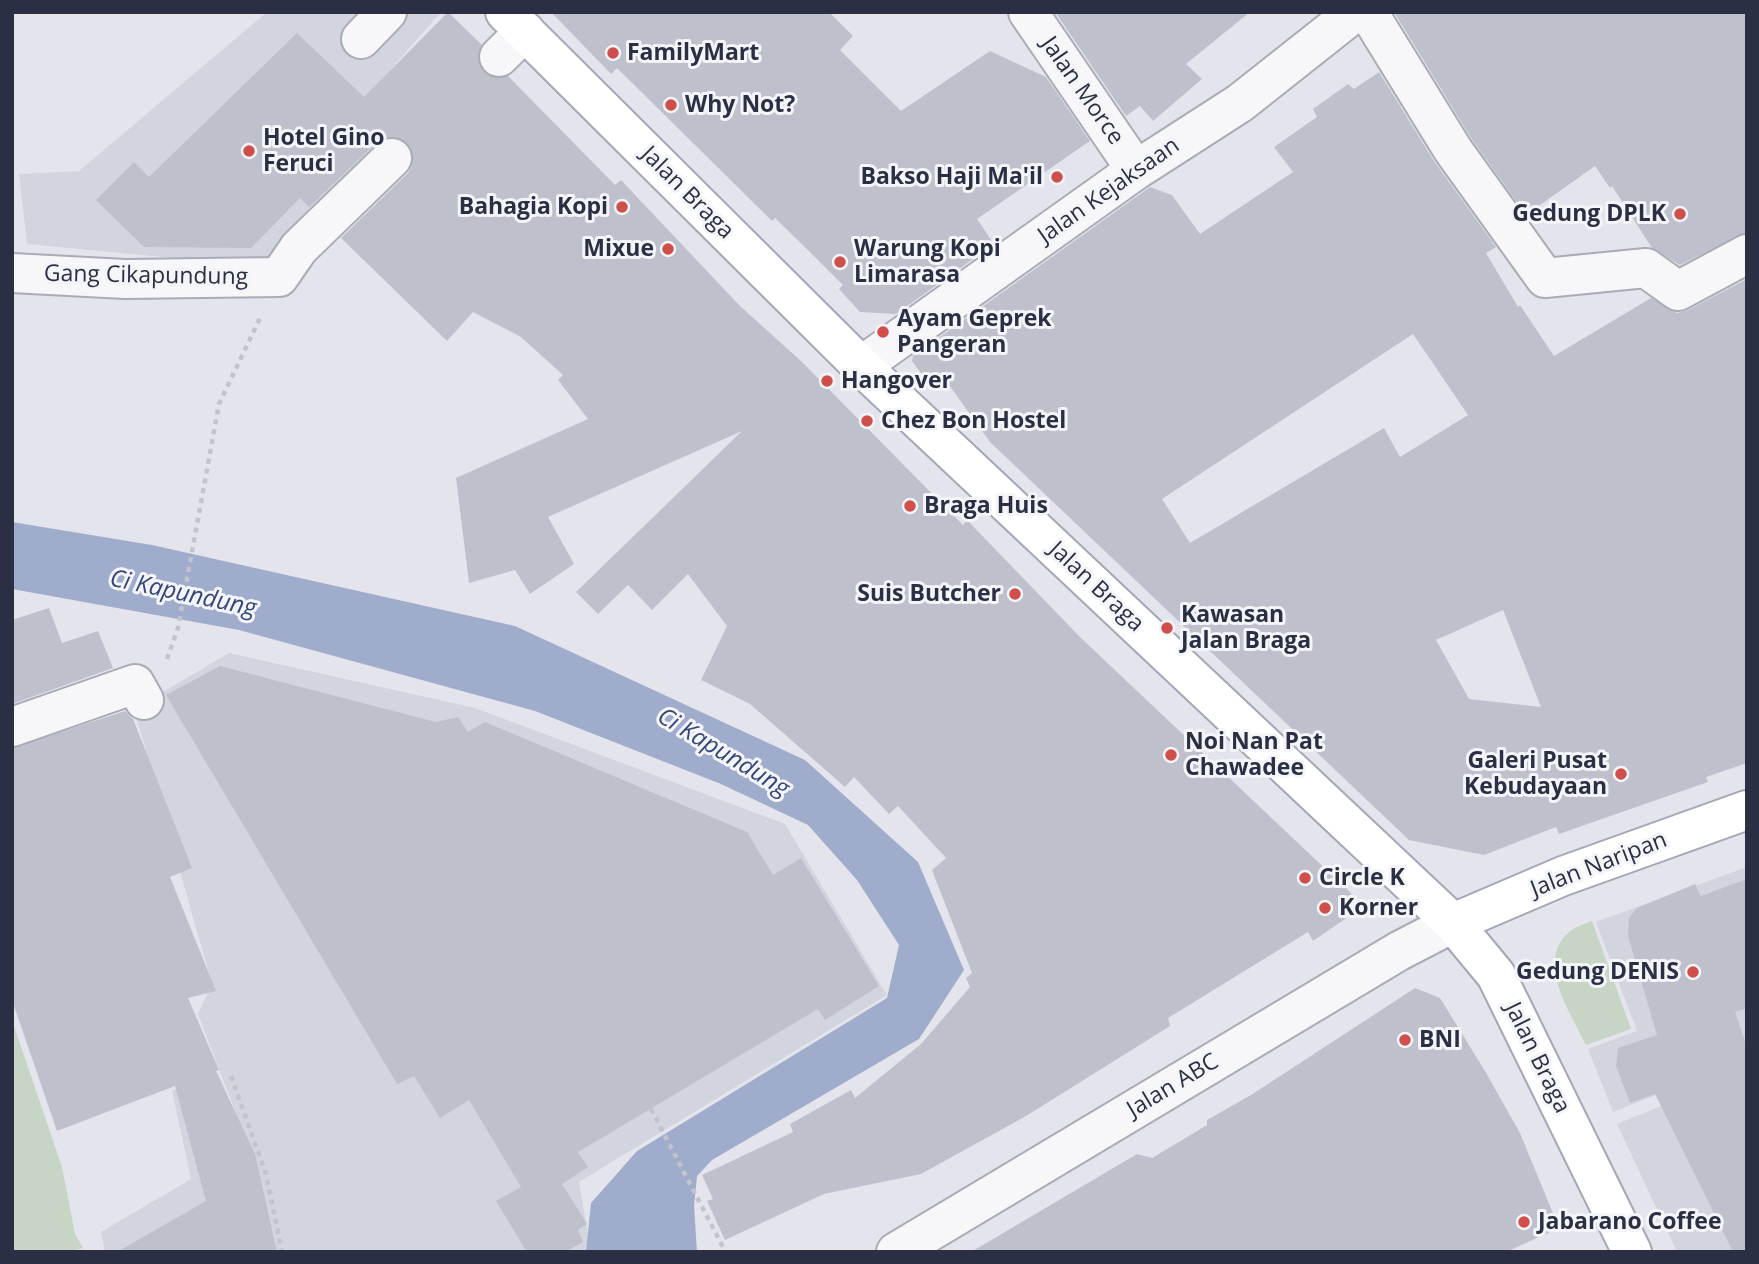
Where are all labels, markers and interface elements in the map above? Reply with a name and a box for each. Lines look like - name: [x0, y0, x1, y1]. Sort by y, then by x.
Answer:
- street label: Jalan Morce: [1035, 32, 1129, 150]
- place label: FamilyMart: [627, 39, 759, 67]
- marker: FamilyMart: [605, 45, 621, 61]
- place label: Why Not?: [685, 91, 795, 119]
- marker: Why Not?: [663, 97, 679, 113]
- place label: Hotel Gino Feruci: [263, 124, 384, 178]
- street label: Jalan Kejaksaan: [1033, 132, 1185, 250]
- street label: Jalan Braga: [635, 141, 739, 245]
- marker: Hotel Gino Feruci: [241, 143, 257, 159]
- place label: Bakso Haji Ma'il: [861, 163, 1043, 191]
- marker: Bakso Haji Ma'il: [1049, 169, 1065, 185]
- place label: Bahagia Kopi: [459, 193, 608, 221]
- marker: Bahagia Kopi: [614, 199, 630, 215]
- place label: Gedung DPLK: [1512, 200, 1666, 228]
- marker: Gedung DPLK: [1672, 206, 1688, 222]
- place label: Mixue: [583, 235, 654, 263]
- place label: Warung Kopi Limarasa: [854, 235, 1001, 289]
- marker: Mixue: [660, 241, 676, 257]
- marker: Warung Kopi Limarasa: [832, 254, 848, 270]
- street label: Gang Cikapundung: [44, 260, 248, 292]
- place label: Ayam Geprek Pangeran: [897, 305, 1051, 359]
- marker: Ayam Geprek Pangeran: [875, 324, 891, 340]
- place label: Hangover: [841, 367, 952, 395]
- marker: Hangover: [819, 373, 835, 389]
- place label: Chez Bon Hostel: [881, 407, 1066, 435]
- marker: Chez Bon Hostel: [859, 413, 875, 429]
- place label: Braga Huis: [924, 492, 1048, 520]
- marker: Braga Huis: [902, 498, 918, 514]
- street label: Jalan Braga: [1043, 536, 1149, 638]
- water label: Ci Kapundung: [107, 564, 259, 624]
- place label: Suis Butcher: [857, 580, 1001, 608]
- marker: Suis Butcher: [1007, 586, 1023, 602]
- place label: Kawasan Jalan Braga: [1181, 601, 1311, 655]
- marker: Kawasan Jalan Braga: [1159, 620, 1175, 636]
- water label: Ci Kapundung: [652, 702, 794, 804]
- place label: Noi Nan Pat Chawadee: [1185, 728, 1323, 782]
- marker: Noi Nan Pat Chawadee: [1163, 747, 1179, 763]
- place label: Galeri Pusat Kebudayaan: [1464, 747, 1607, 801]
- marker: Galeri Pusat Kebudayaan: [1613, 766, 1629, 782]
- street label: Jalan Naripan: [1527, 826, 1671, 904]
- place label: Circle K: [1319, 864, 1405, 892]
- marker: Circle K: [1297, 870, 1313, 886]
- place label: Korner: [1339, 894, 1418, 922]
- marker: Korner: [1317, 900, 1333, 916]
- place label: Gedung DENIS: [1516, 958, 1679, 986]
- marker: Gedung DENIS: [1685, 964, 1701, 980]
- street label: Jalan Braga: [1498, 998, 1576, 1118]
- place label: BNI: [1419, 1026, 1461, 1054]
- marker: BNI: [1397, 1032, 1413, 1048]
- street label: Jalan ABC: [1122, 1048, 1224, 1124]
- place label: Jabarano Coffee: [1538, 1208, 1721, 1236]
- marker: Jabarano Coffee: [1516, 1214, 1532, 1230]

